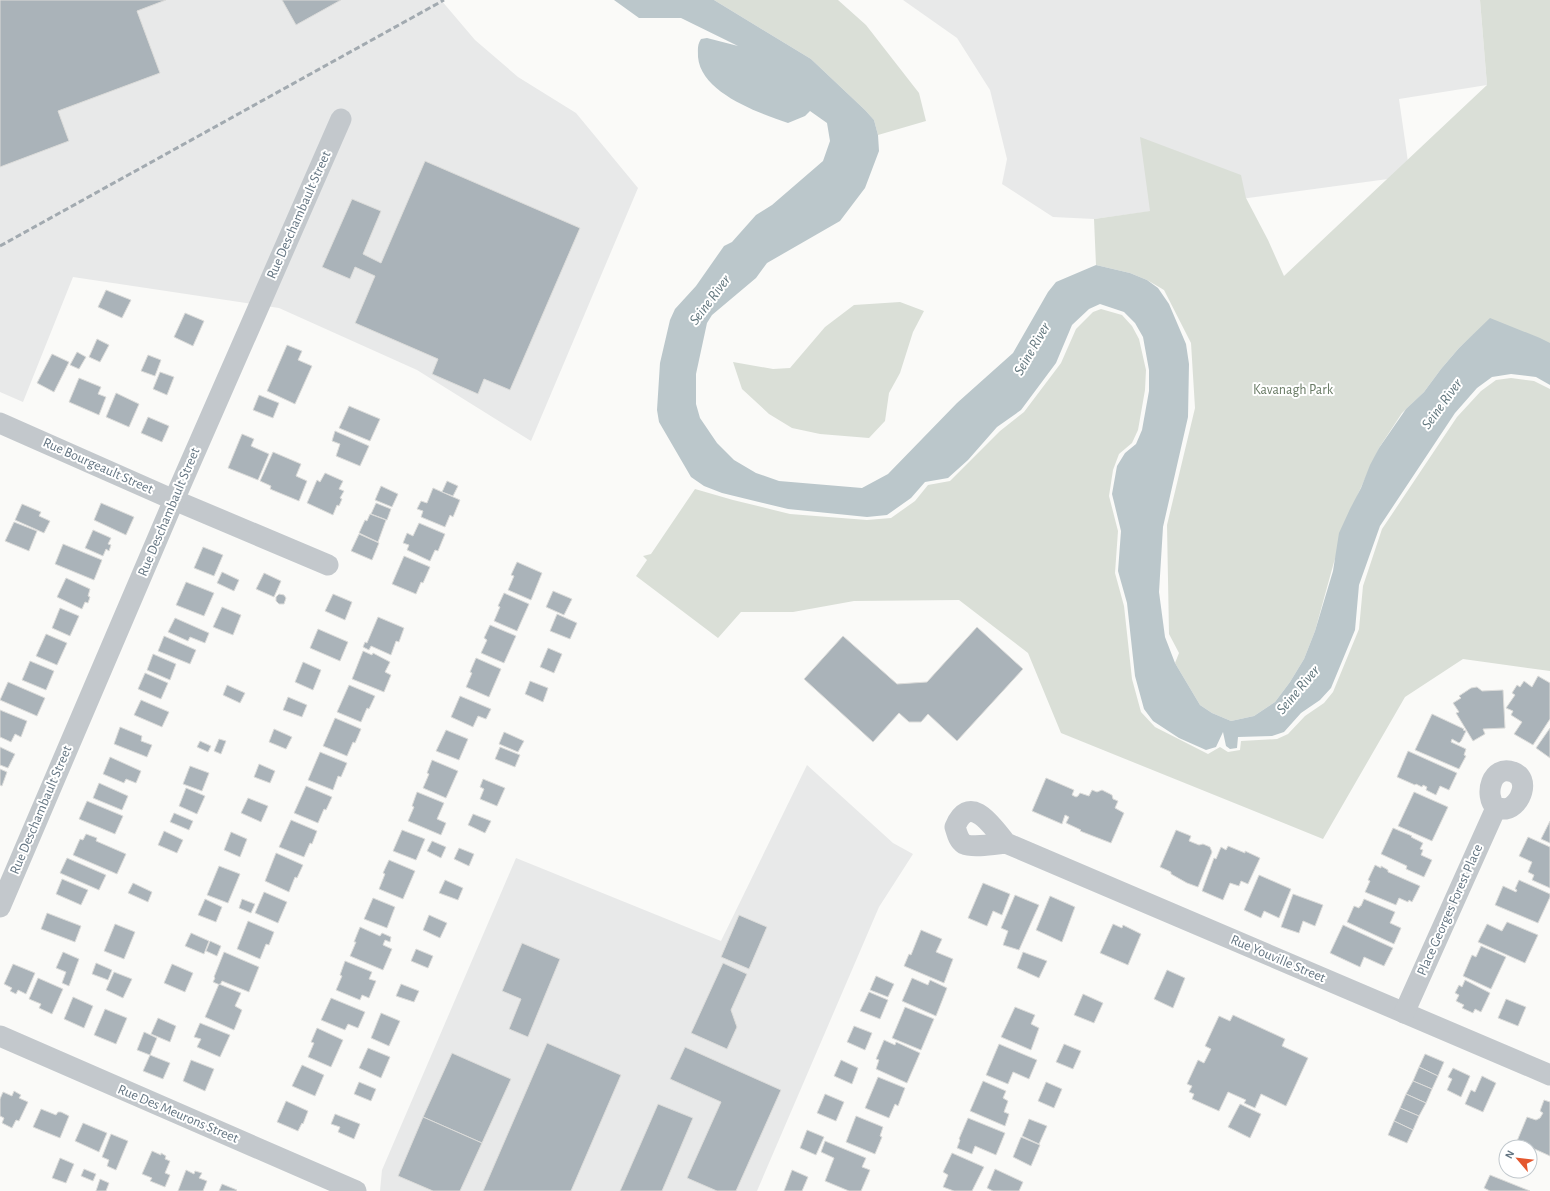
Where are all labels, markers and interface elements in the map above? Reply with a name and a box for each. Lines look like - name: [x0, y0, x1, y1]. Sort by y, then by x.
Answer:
- street label: Rue Deschambault Street: [264, 149, 334, 281]
- water label: Seine River: [687, 271, 734, 328]
- water label: Seine River: [1011, 319, 1054, 378]
- water label: Seine River: [1419, 375, 1466, 432]
- park label: Kavanagh Park: [1253, 383, 1334, 397]
- street label: Rue Bourgeault Street: [41, 435, 156, 497]
- street label: Rue Deschambault Street: [136, 445, 203, 578]
- water label: Seine River: [1274, 662, 1323, 717]
- street label: Rue Deschambault Street: [8, 743, 75, 876]
- street label: Place Georges Forest Place: [1415, 842, 1485, 978]
- street label: Rue Youville Street: [1228, 933, 1328, 986]
- street label: Rue Des Meurons Street: [116, 1082, 241, 1146]
- north arrow: [1498, 1139, 1538, 1179]
- text: N: [1503, 1149, 1516, 1161]

